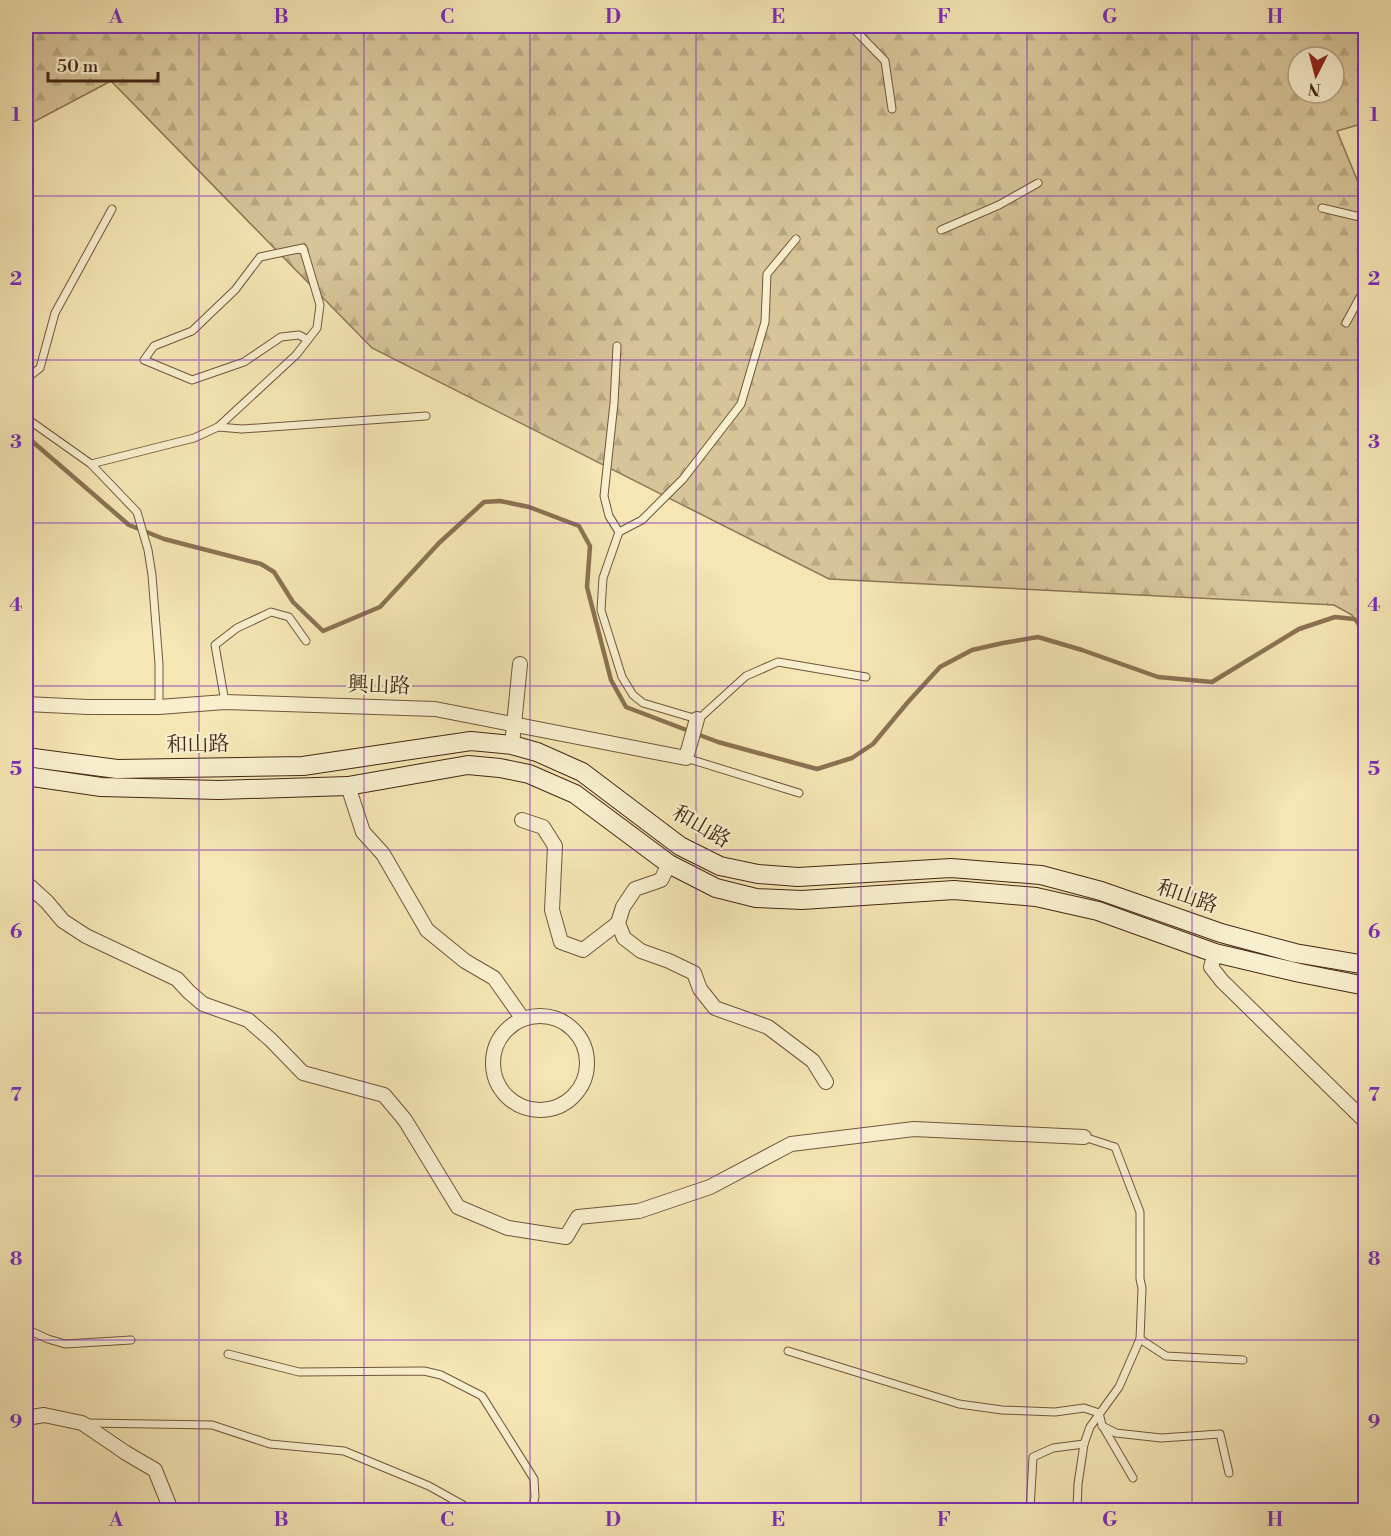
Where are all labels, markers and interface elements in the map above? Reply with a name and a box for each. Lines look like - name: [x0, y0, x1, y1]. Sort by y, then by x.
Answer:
- text: A: [108, 5, 124, 30]
- text: B: [273, 5, 289, 30]
- text: C: [440, 5, 454, 30]
- text: D: [605, 5, 621, 30]
- text: E: [771, 5, 785, 30]
- text: F: [937, 5, 951, 30]
- text: G: [1102, 5, 1118, 30]
- text: H: [1267, 5, 1284, 30]
- scale bar: [48, 45, 158, 83]
- north arrow: [1286, 45, 1346, 105]
- text: 50 m: [57, 55, 99, 78]
- text: N: [1307, 78, 1322, 100]
- text: 1: [11, 103, 21, 128]
- text: 1: [1369, 103, 1379, 128]
- text: 2: [10, 267, 22, 292]
- text: 2: [1368, 267, 1380, 292]
- text: 3: [10, 430, 22, 455]
- text: 3: [1368, 430, 1380, 455]
- text: 4: [9, 593, 23, 618]
- text: 4: [1367, 593, 1381, 618]
- street label: 興山路: [347, 672, 411, 700]
- street label: 和山路: [166, 731, 230, 759]
- text: 5: [10, 757, 22, 782]
- text: 5: [1368, 757, 1380, 782]
- street label: 和山路: [667, 800, 735, 854]
- street label: 和山路: [1153, 874, 1221, 920]
- text: 6: [10, 920, 23, 945]
- text: 6: [1368, 920, 1381, 945]
- text: 7: [10, 1083, 22, 1108]
- text: 7: [1368, 1083, 1380, 1108]
- text: 8: [10, 1247, 23, 1272]
- text: 8: [1368, 1247, 1381, 1272]
- text: 9: [10, 1410, 22, 1435]
- text: 9: [1368, 1410, 1380, 1435]
- text: A: [108, 1508, 124, 1533]
- text: B: [273, 1508, 289, 1533]
- text: C: [440, 1508, 454, 1533]
- text: D: [605, 1508, 621, 1533]
- text: E: [771, 1508, 785, 1533]
- text: F: [937, 1508, 951, 1533]
- text: G: [1102, 1508, 1118, 1533]
- text: H: [1267, 1508, 1284, 1533]

